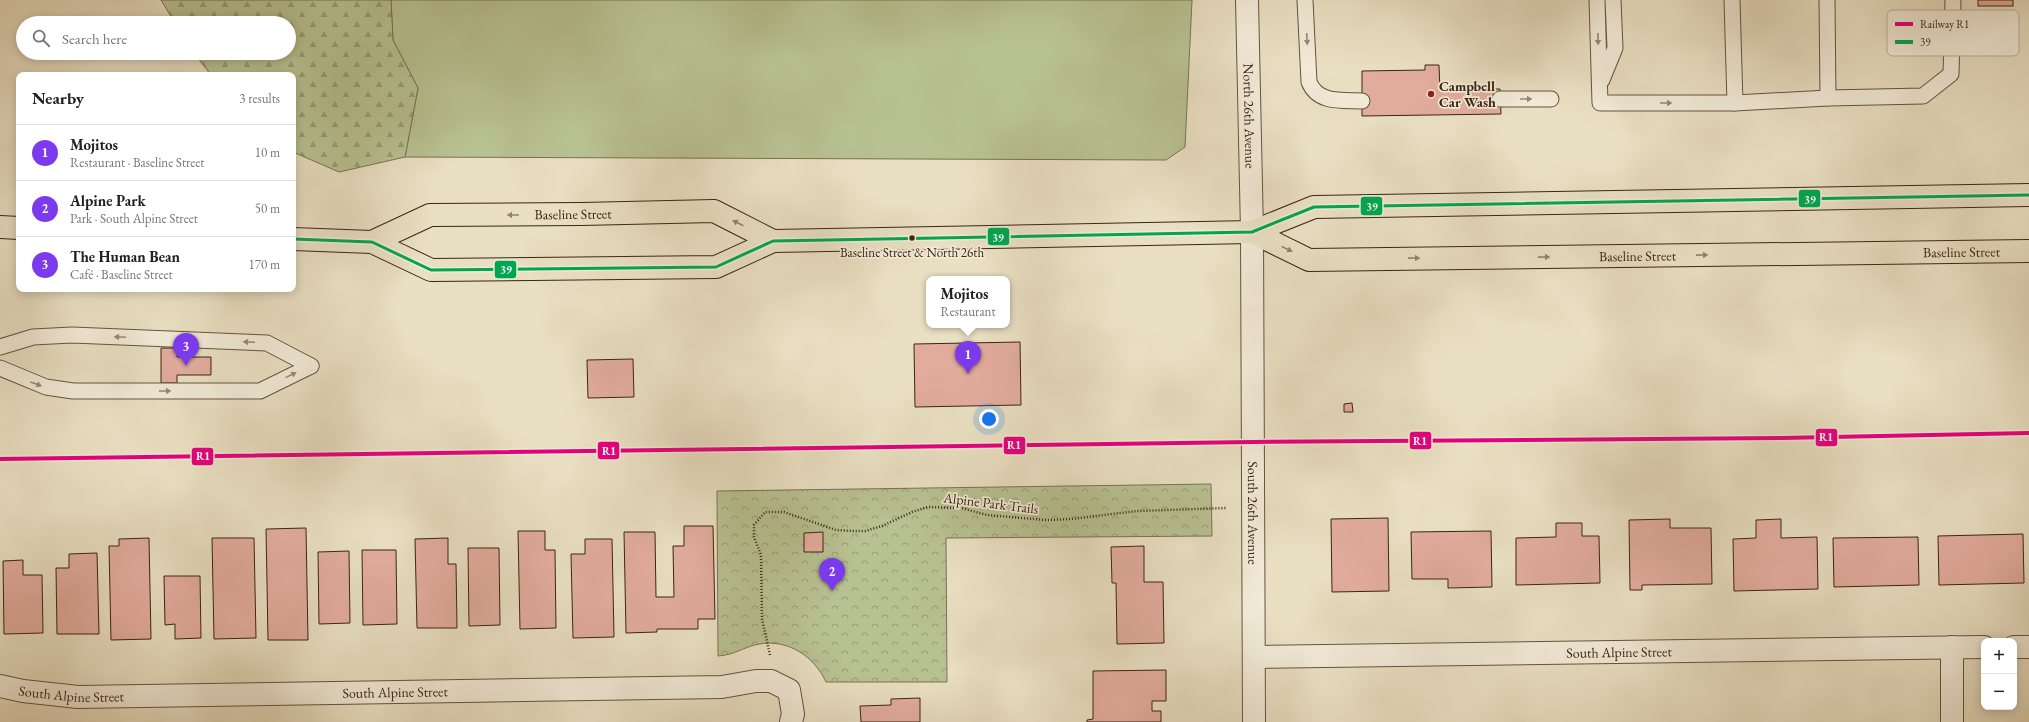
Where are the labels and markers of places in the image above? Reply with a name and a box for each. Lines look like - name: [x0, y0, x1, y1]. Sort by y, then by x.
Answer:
- place label: Campbell Car Wash: [1439, 77, 1496, 111]
- marker: Campbell Car Wash: [1426, 89, 1436, 99]
- marker: Baseline Street & North 26th: [907, 233, 917, 243]
- place label: Baseline Street & North 26th: [840, 244, 984, 261]
- pin: 3: [173, 333, 199, 366]
- pin: 1: [955, 341, 981, 374]
- pin: 2: [819, 558, 845, 591]

